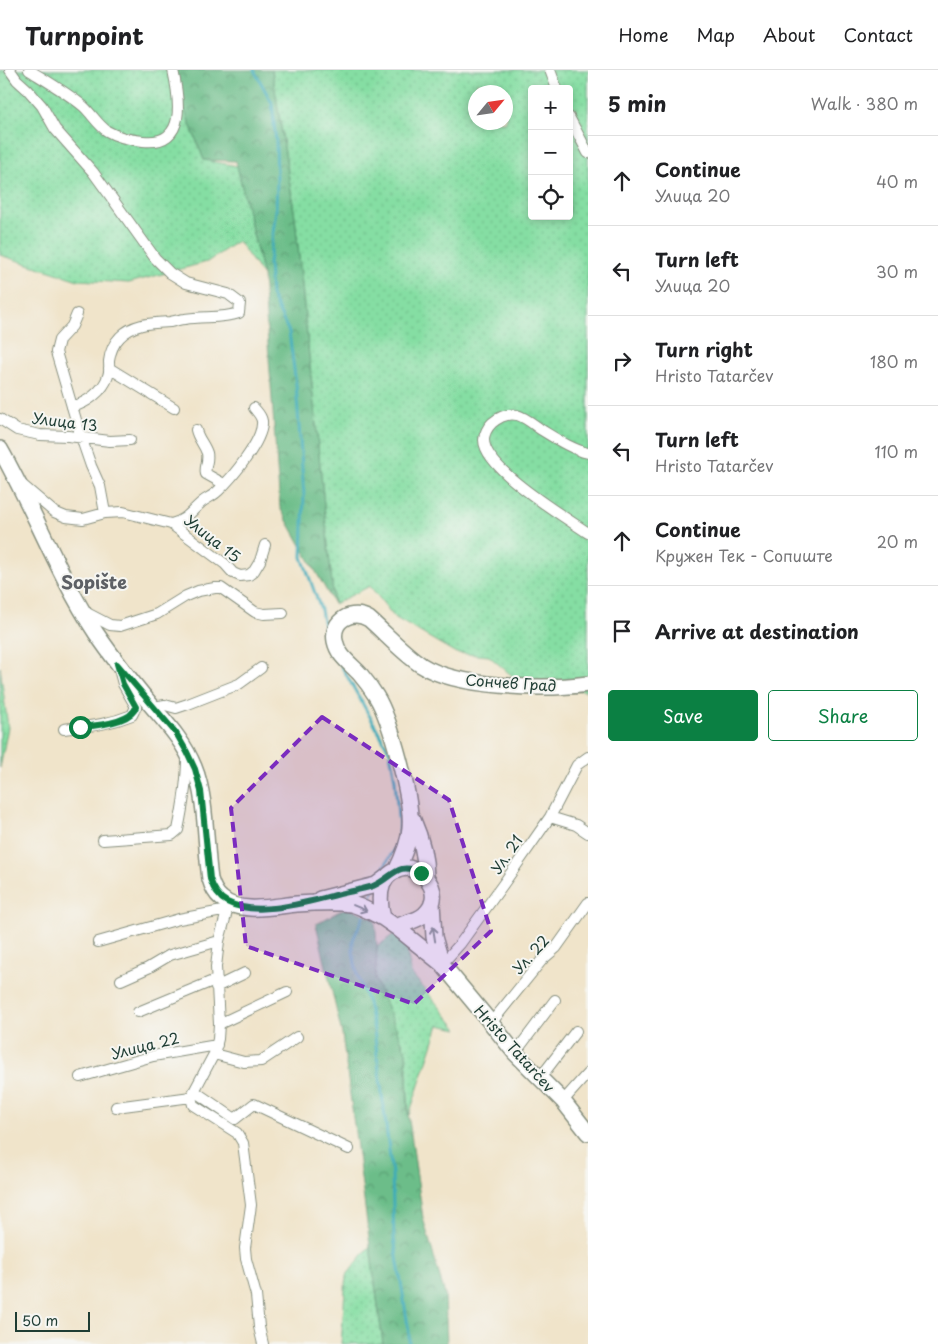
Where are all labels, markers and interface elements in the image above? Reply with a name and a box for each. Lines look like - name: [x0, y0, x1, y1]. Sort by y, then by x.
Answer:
- text: Turnpoint: [25, 17, 144, 53]
- text: Home: [618, 21, 668, 48]
- text: Map: [696, 21, 735, 48]
- text: About: [763, 21, 815, 48]
- text: Contact: [843, 21, 913, 48]
- north arrow: [468, 85, 513, 130]
- map controls: [528, 85, 573, 220]
- button: +: [528, 85, 573, 130]
- text: 5 min: [608, 87, 666, 119]
- text: Walk · 380 m: [811, 91, 918, 115]
- button: −: [528, 130, 573, 175]
- text: Continue: [655, 155, 741, 183]
- icon: ahead: [608, 167, 636, 195]
- text: 40 m: [876, 169, 918, 193]
- button: locate: [528, 175, 573, 220]
- text: Улица 20: [655, 183, 730, 207]
- text: Turn left: [655, 245, 739, 273]
- icon: left: [608, 257, 636, 285]
- text: 30 m: [876, 259, 918, 283]
- text: Улица 20: [655, 273, 730, 297]
- text: Turn right: [655, 335, 753, 363]
- icon: right: [608, 347, 636, 375]
- text: 180 m: [870, 349, 918, 373]
- text: Hristo Tatarčev: [655, 363, 773, 387]
- street label: Улица 13: [31, 406, 99, 436]
- text: Turn left: [655, 425, 739, 453]
- icon: left: [608, 437, 636, 465]
- text: 110 m: [875, 439, 918, 463]
- text: Hristo Tatarčev: [655, 453, 773, 477]
- street label: Улица 15: [180, 509, 246, 567]
- text: Continue: [655, 515, 741, 543]
- icon: ahead: [608, 527, 636, 555]
- text: 20 m: [877, 529, 918, 553]
- text: Кружен Тек - Сопиште: [655, 543, 833, 567]
- district label: Sopište: [61, 568, 127, 595]
- icon: arrive: [608, 617, 636, 645]
- text: Arrive at destination: [655, 617, 859, 645]
- street label: Сончев Град: [465, 667, 557, 697]
- button: Save: [608, 690, 758, 741]
- button: Share: [768, 690, 918, 741]
- route start: [69, 716, 92, 739]
- street label: Ул. 21: [484, 830, 528, 878]
- route end: [410, 862, 433, 885]
- one-way arrow: [352, 903, 367, 913]
- one-way arrow: [429, 926, 439, 942]
- street label: Ул. 22: [506, 929, 554, 979]
- street label: Hristo Tatarčev: [469, 999, 561, 1097]
- street label: Улица 22: [109, 1025, 181, 1065]
- scale bar: [15, 1309, 90, 1332]
- text: 50 m: [22, 1310, 58, 1331]

